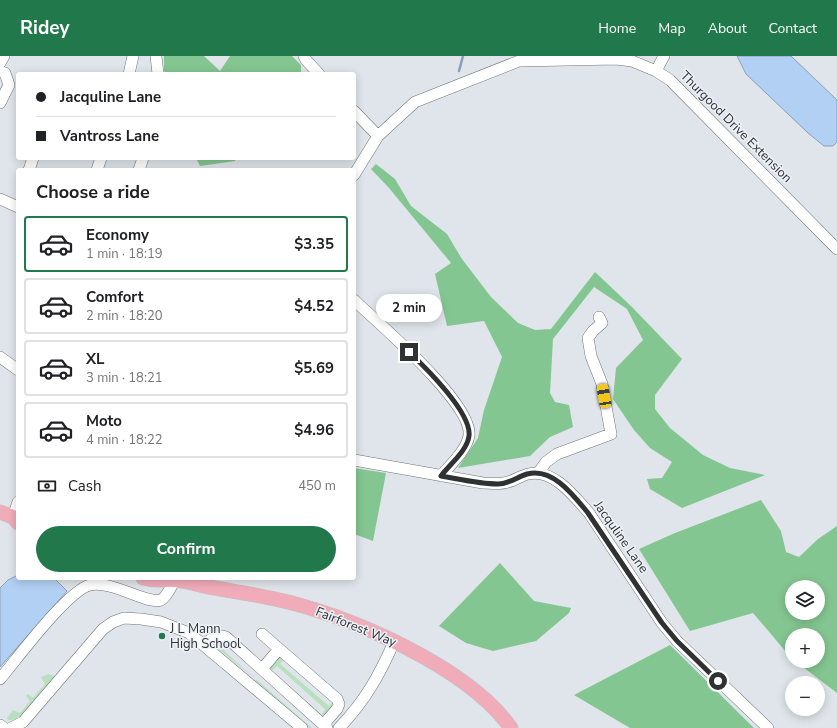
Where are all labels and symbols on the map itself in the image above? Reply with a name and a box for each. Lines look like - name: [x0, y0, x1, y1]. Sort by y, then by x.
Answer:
- street label: Thurgood Drive Extension: [676, 67, 796, 187]
- callout: 2 min: [376, 294, 442, 322]
- route end: [400, 343, 418, 361]
- car: [596, 383, 612, 409]
- street label: Jacquline Lane: [589, 496, 653, 577]
- street label: Fairforest Way: [313, 603, 399, 652]
- place label: J L Mann High School: [169, 620, 241, 653]
- marker: J L Mann High School: [157, 631, 167, 641]
- route start: [709, 672, 727, 690]

